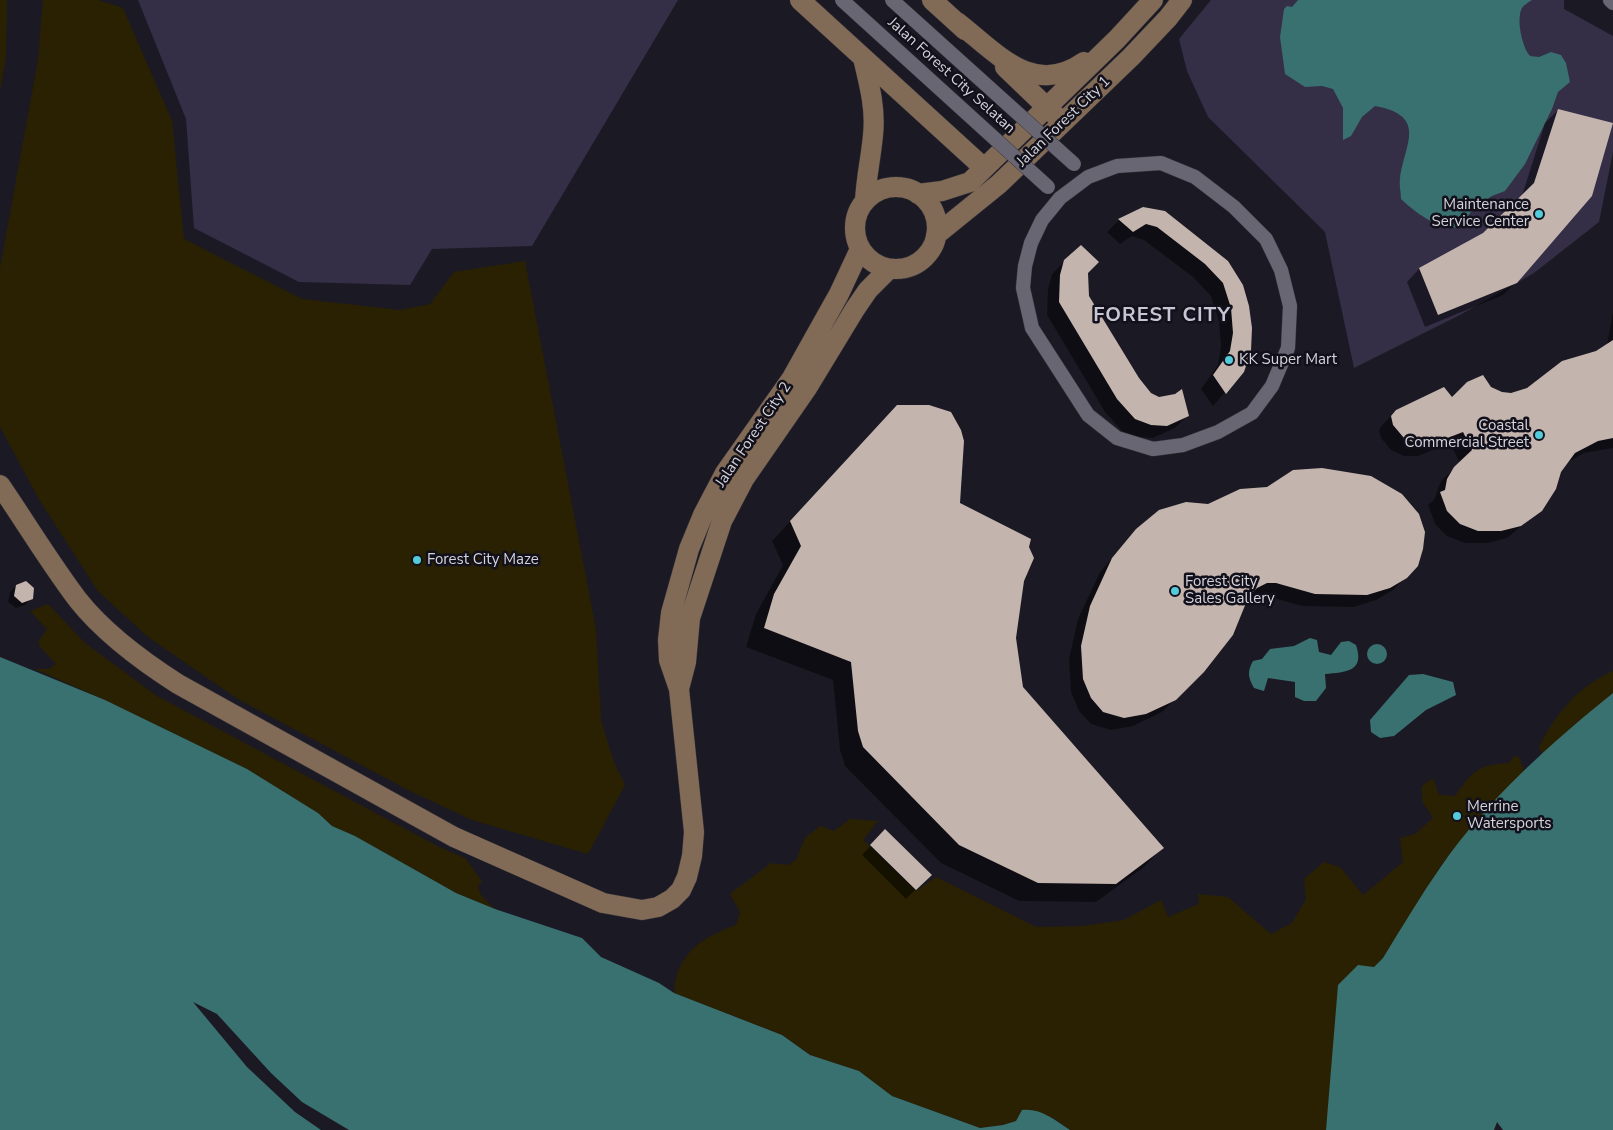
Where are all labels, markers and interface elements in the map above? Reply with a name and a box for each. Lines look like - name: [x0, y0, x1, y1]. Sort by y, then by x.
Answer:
- street label: Jalan Forest City Selatan: [884, 14, 1018, 138]
- street label: Jalan Forest City 1: [1014, 73, 1114, 171]
- place label: Maintenance Service Center: [1432, 196, 1529, 231]
- marker: Maintenance Service Center: [1533, 208, 1545, 220]
- district label: FOREST CITY: [1092, 304, 1232, 328]
- place label: KK Super Mart: [1239, 351, 1337, 369]
- marker: KK Super Mart: [1223, 354, 1235, 366]
- street label: Jalan Forest City 2: [712, 379, 796, 491]
- place label: Coastal Commercial Street: [1405, 417, 1529, 452]
- marker: Coastal Commercial Street: [1533, 429, 1545, 441]
- place label: Forest City Maze: [427, 551, 539, 569]
- marker: Forest City Maze: [411, 554, 423, 566]
- place label: Forest City Sales Gallery: [1185, 573, 1275, 608]
- marker: Forest City Sales Gallery: [1169, 585, 1181, 597]
- place label: Merrine Watersports: [1467, 798, 1552, 833]
- marker: Merrine Watersports: [1451, 810, 1463, 822]

